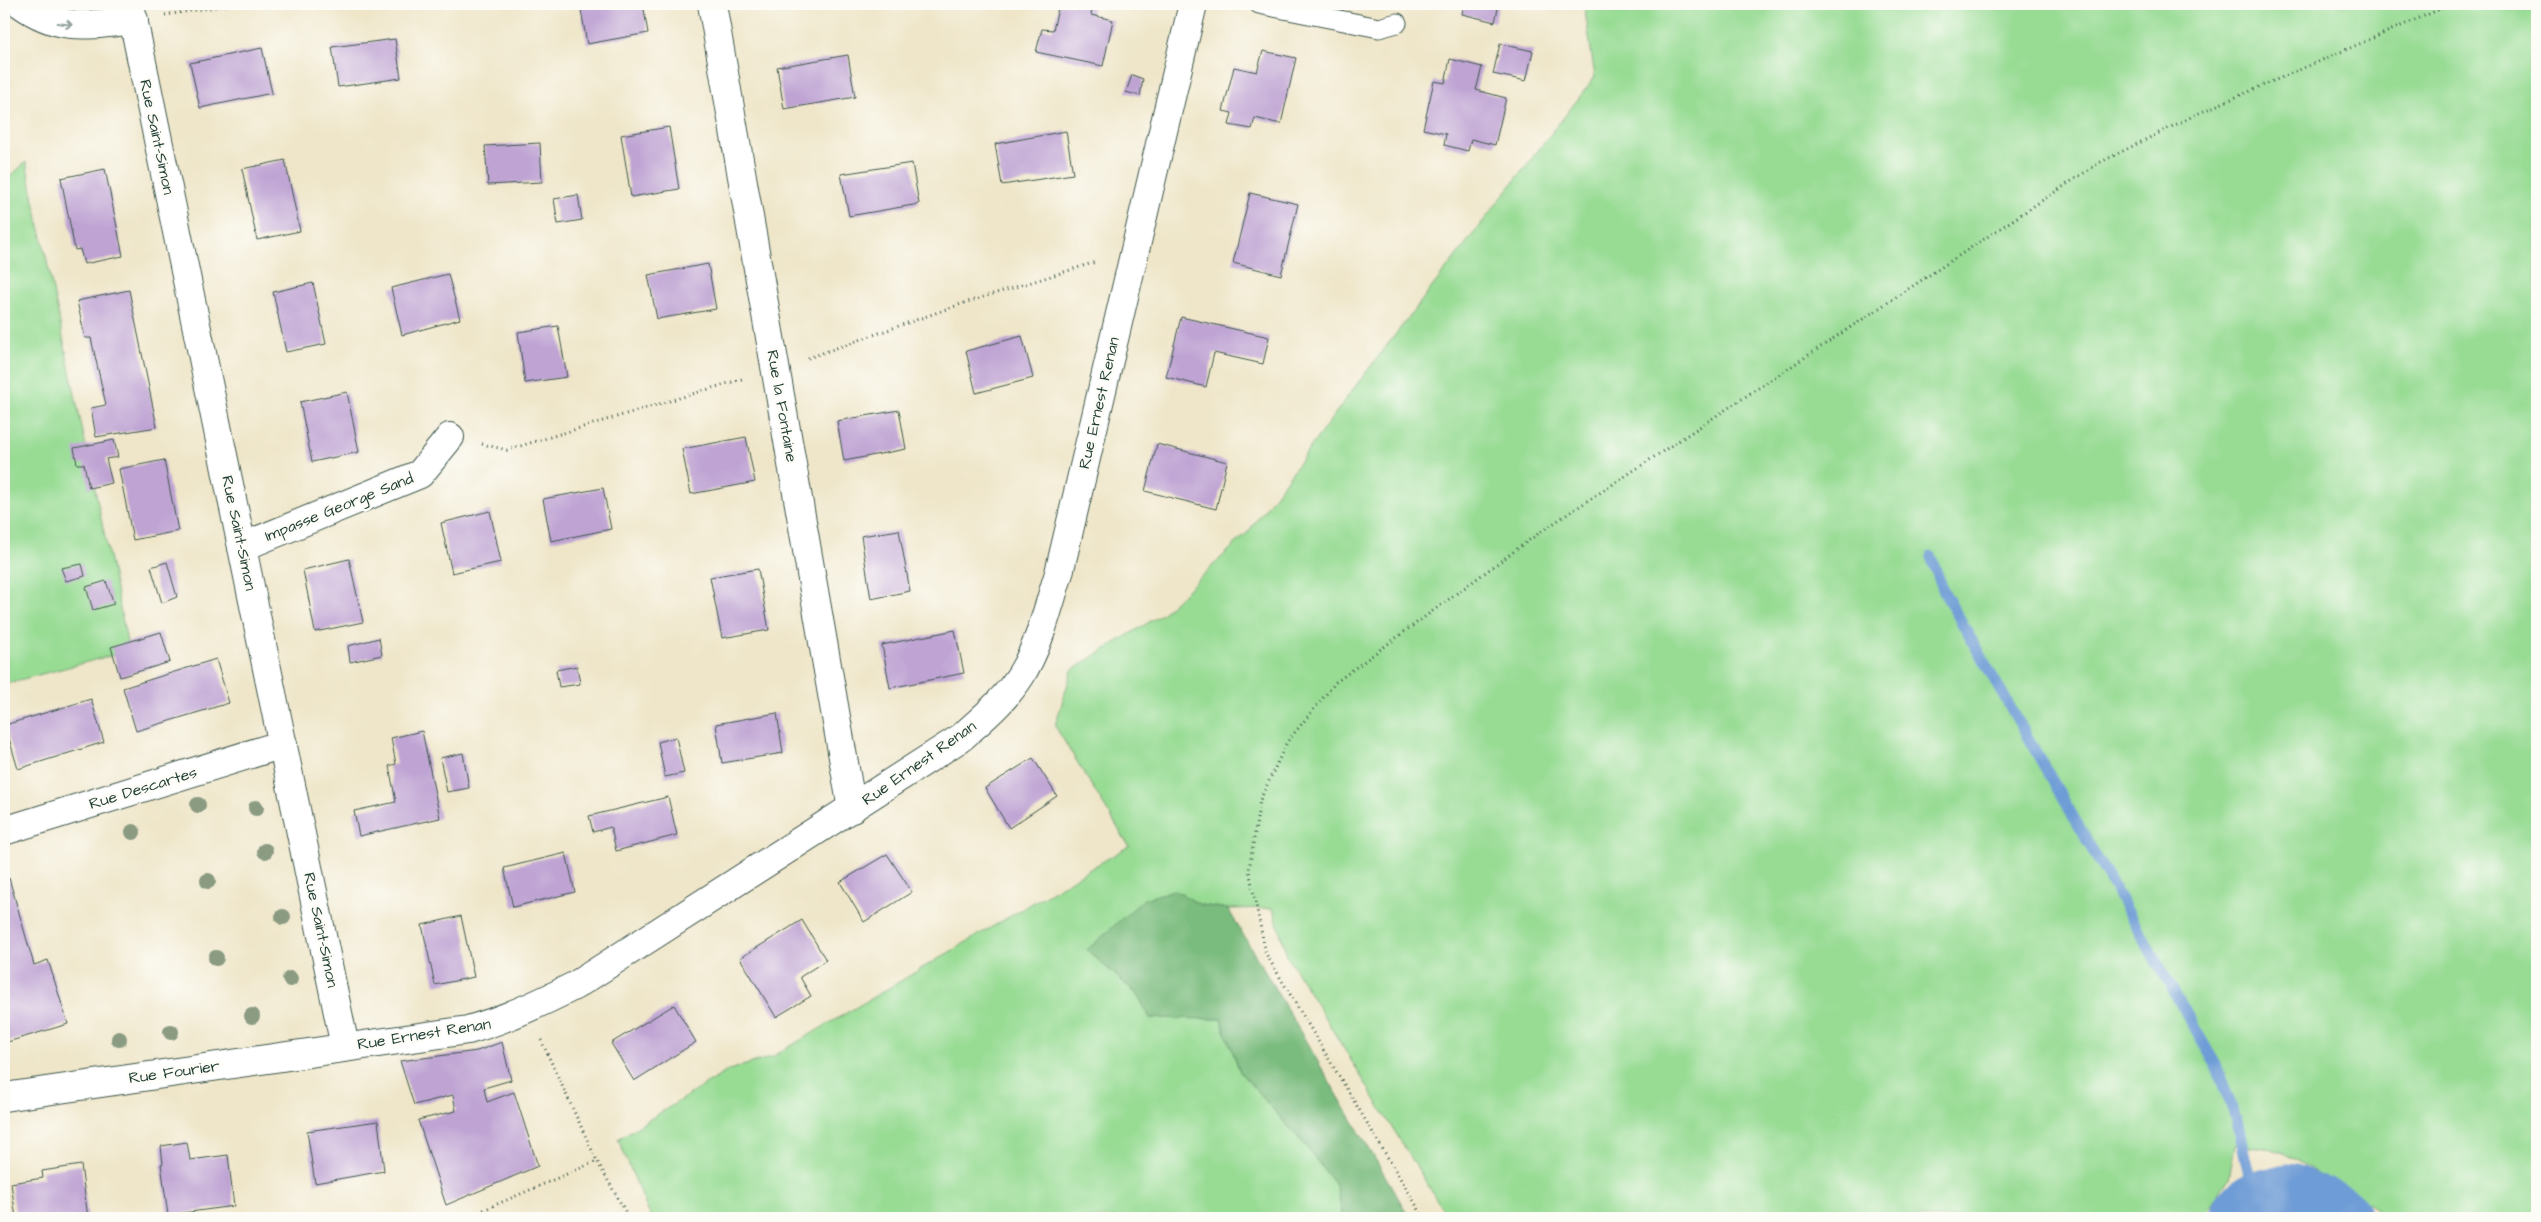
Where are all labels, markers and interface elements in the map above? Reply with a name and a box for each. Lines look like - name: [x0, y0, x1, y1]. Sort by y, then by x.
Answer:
- one-way arrow: [56, 19, 72, 29]
- street label: Rue Saint-Simon: [134, 77, 180, 197]
- street label: Rue Ernest Renan: [1073, 335, 1125, 471]
- street label: Rue la Fontaine: [761, 348, 803, 464]
- street label: Impasse George Sand: [261, 467, 417, 548]
- street label: Rue Saint-Simon: [216, 473, 262, 593]
- street label: Rue Ernest Renan: [858, 715, 980, 811]
- street label: Rue Descartes: [86, 761, 200, 815]
- street label: Rue Saint-Simon: [298, 870, 344, 990]
- street label: Rue Ernest Renan: [356, 1013, 492, 1055]
- street label: Rue Fourier: [127, 1055, 221, 1089]

